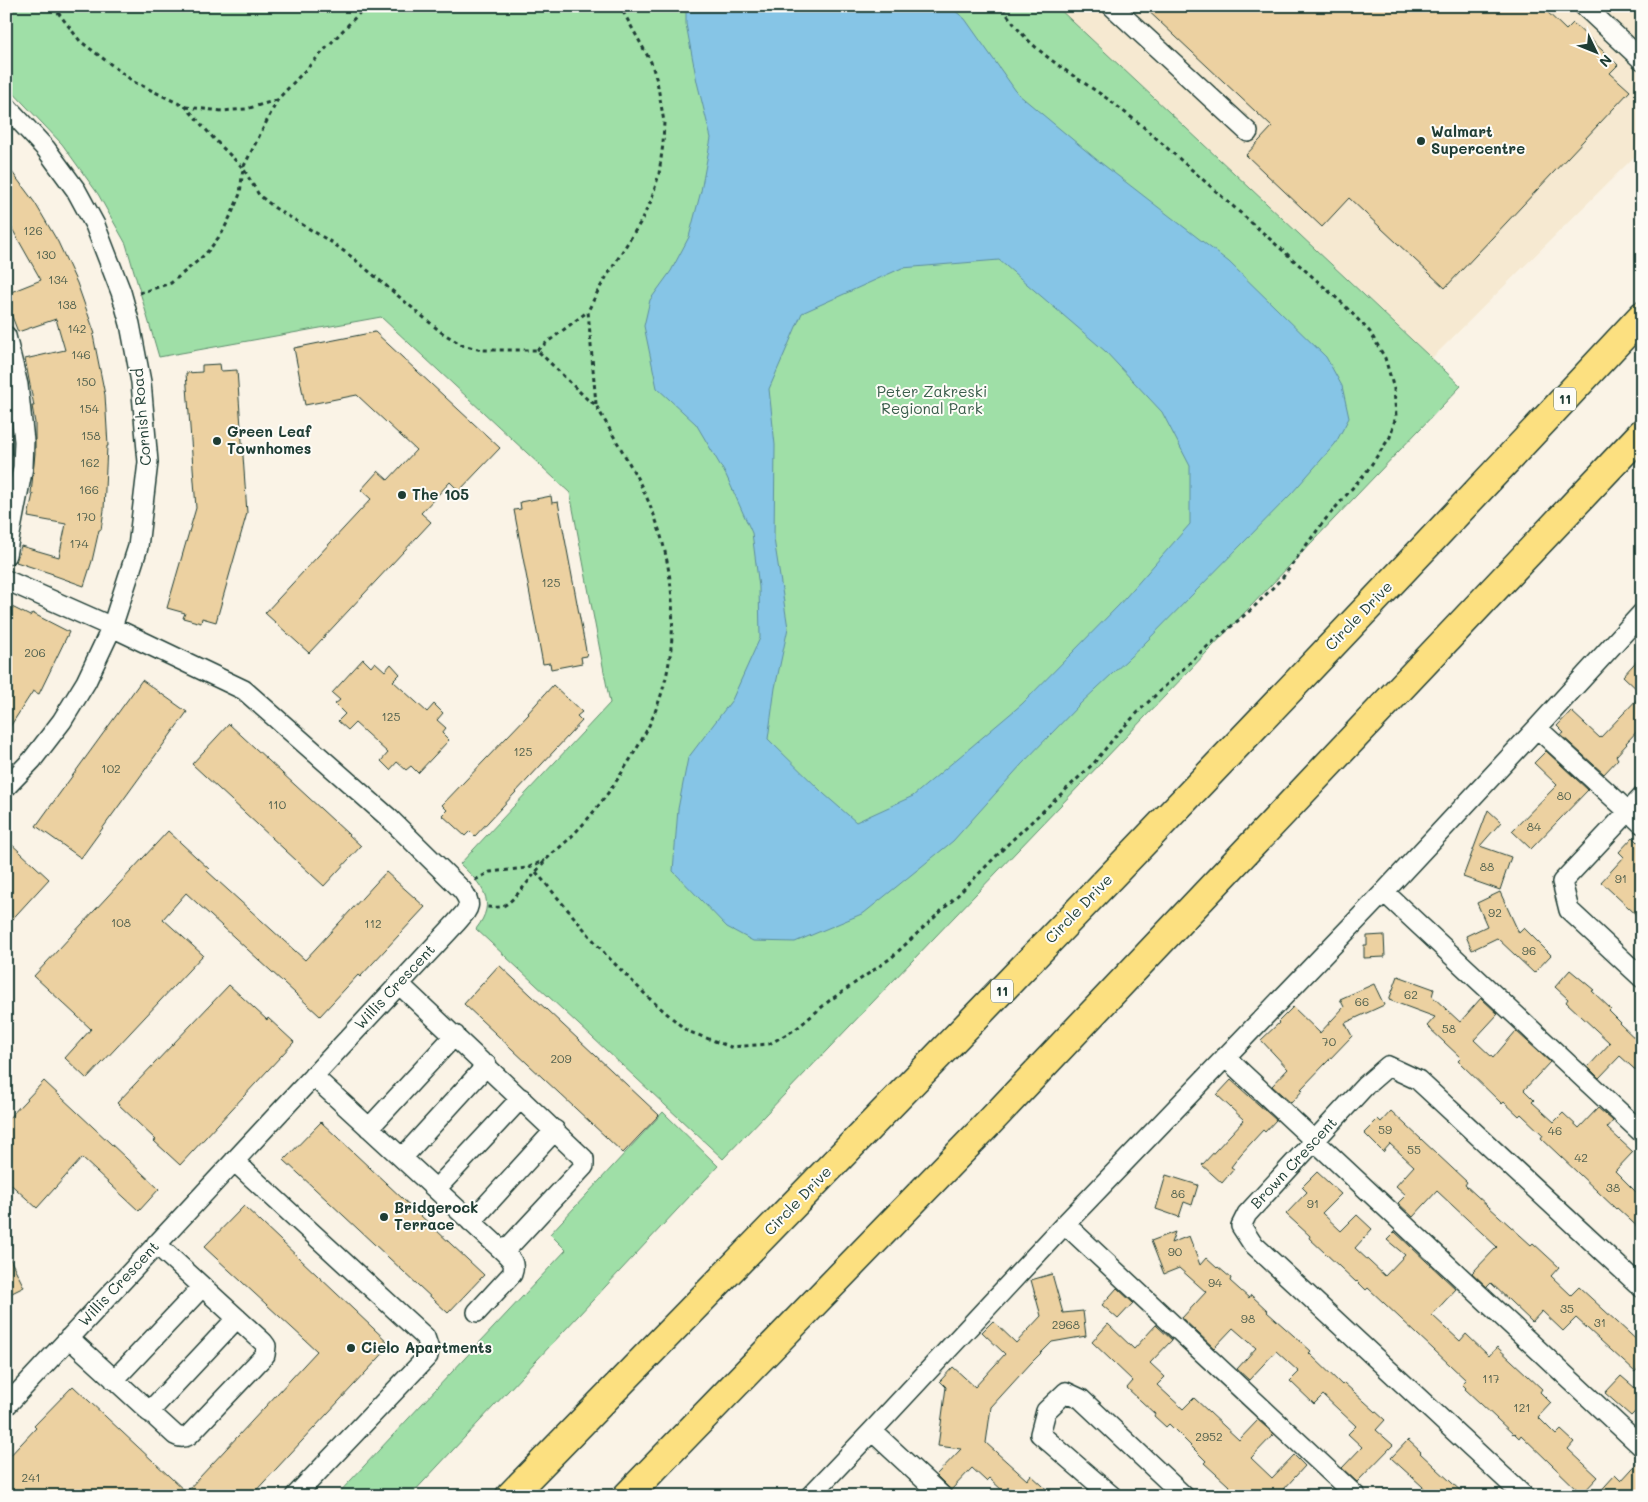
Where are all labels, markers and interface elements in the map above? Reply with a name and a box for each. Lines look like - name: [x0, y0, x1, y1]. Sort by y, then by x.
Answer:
- north arrow: [1570, 28, 1620, 78]
- text: N: [1595, 51, 1616, 72]
- place label: Walmart Supercentre: [1431, 121, 1525, 158]
- marker: Walmart Supercentre: [1415, 135, 1427, 147]
- house number: 126: [23, 222, 43, 238]
- house number: 130: [36, 246, 56, 262]
- house number: 134: [48, 271, 68, 287]
- house number: 138: [57, 296, 77, 312]
- house number: 142: [67, 320, 87, 336]
- house number: 146: [71, 346, 91, 362]
- street label: Cornish Road: [127, 367, 155, 467]
- house number: 150: [76, 373, 96, 389]
- park label: Peter Zakreski Regional Park: [877, 381, 987, 418]
- road number: 11: [1554, 388, 1576, 410]
- house number: 154: [79, 400, 99, 416]
- place label: Green Leaf Townhomes: [227, 421, 312, 458]
- house number: 158: [81, 427, 101, 443]
- marker: Green Leaf Townhomes: [211, 435, 223, 447]
- house number: 162: [80, 454, 100, 470]
- house number: 166: [79, 481, 99, 497]
- place label: The 105: [412, 484, 469, 504]
- marker: The 105: [396, 489, 408, 501]
- house number: 170: [76, 508, 96, 524]
- house number: 174: [69, 535, 89, 551]
- house number: 125: [541, 574, 561, 590]
- street label: Circle Drive: [1320, 576, 1396, 654]
- house number: 206: [24, 644, 46, 660]
- house number: 125: [381, 708, 401, 724]
- house number: 125: [513, 743, 533, 759]
- house number: 102: [101, 760, 121, 776]
- house number: 80: [1557, 787, 1572, 803]
- house number: 110: [268, 796, 287, 812]
- house number: 84: [1527, 818, 1541, 834]
- house number: 88: [1480, 858, 1494, 874]
- street label: Circle Drive: [1040, 869, 1116, 947]
- house number: 91: [1615, 870, 1627, 886]
- house number: 92: [1488, 904, 1502, 920]
- house number: 108: [111, 914, 131, 930]
- house number: 112: [364, 915, 382, 931]
- street label: Willis Crescent: [350, 939, 439, 1033]
- house number: 96: [1522, 942, 1536, 958]
- road number: 11: [991, 979, 1013, 1002]
- house number: 62: [1404, 986, 1418, 1002]
- house number: 66: [1355, 993, 1369, 1009]
- house number: 58: [1442, 1020, 1456, 1036]
- house number: 70: [1322, 1033, 1337, 1049]
- house number: 209: [550, 1050, 572, 1066]
- street label: Brown Crescent: [1246, 1112, 1341, 1212]
- house number: 59: [1378, 1121, 1392, 1137]
- house number: 46: [1548, 1122, 1562, 1138]
- house number: 55: [1407, 1141, 1421, 1157]
- house number: 42: [1574, 1149, 1588, 1165]
- street label: Circle Drive: [759, 1161, 835, 1239]
- house number: 38: [1606, 1179, 1620, 1195]
- house number: 86: [1171, 1185, 1185, 1201]
- house number: 91: [1307, 1195, 1319, 1211]
- place label: Bridgerock Terrace: [394, 1197, 478, 1234]
- marker: Bridgerock Terrace: [378, 1211, 390, 1223]
- street label: Willis Crescent: [74, 1236, 163, 1330]
- house number: 90: [1168, 1243, 1183, 1259]
- house number: 94: [1208, 1274, 1222, 1290]
- house number: 35: [1560, 1300, 1574, 1316]
- house number: 98: [1241, 1310, 1255, 1326]
- house number: 31: [1594, 1314, 1606, 1330]
- house number: 2968: [1052, 1316, 1080, 1332]
- place label: Cielo Apartments: [361, 1337, 492, 1357]
- marker: Cielo Apartments: [345, 1342, 357, 1354]
- house number: 117: [1482, 1370, 1500, 1386]
- house number: 121: [1513, 1399, 1531, 1415]
- house number: 2952: [1195, 1428, 1223, 1444]
- house number: 241: [21, 1469, 41, 1485]

